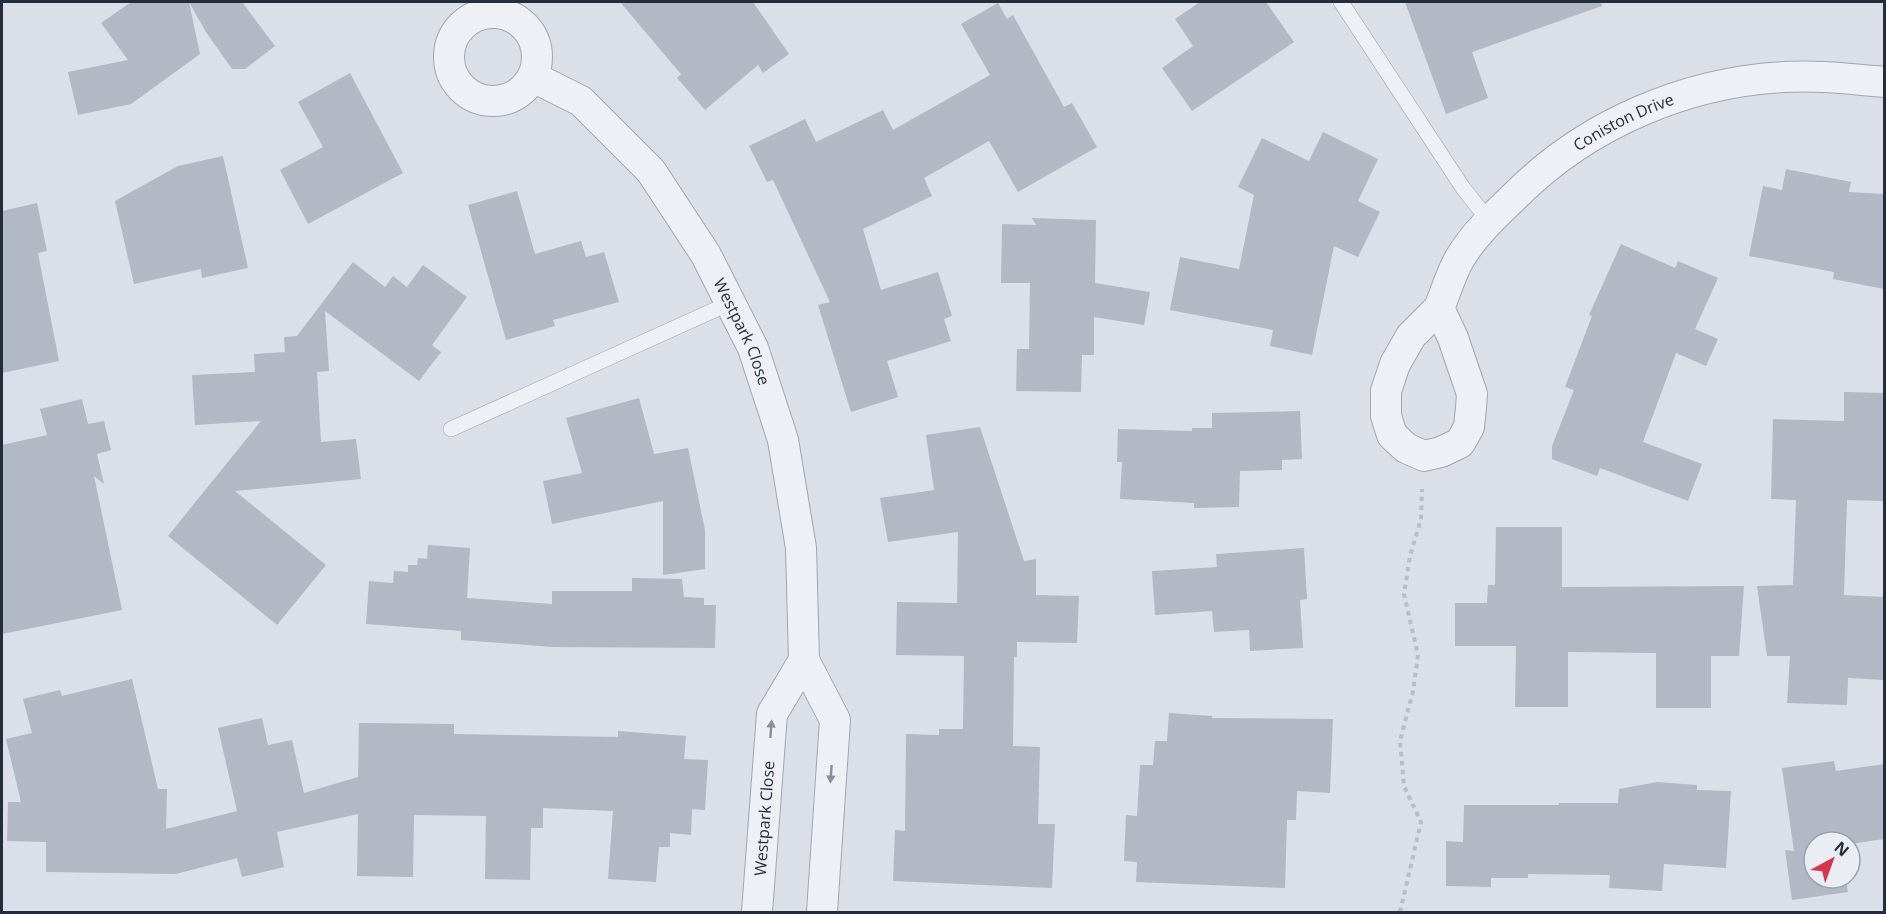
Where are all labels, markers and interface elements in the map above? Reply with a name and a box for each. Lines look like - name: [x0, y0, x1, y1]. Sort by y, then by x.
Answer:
- street label: Coniston Drive: [1569, 88, 1677, 156]
- street label: Westpark Close: [709, 274, 775, 388]
- one-way arrow: [766, 719, 776, 738]
- street label: Westpark Close: [749, 760, 779, 877]
- one-way arrow: [827, 764, 836, 783]
- north arrow: [1802, 830, 1862, 890]
- text: N: [1830, 836, 1854, 861]

